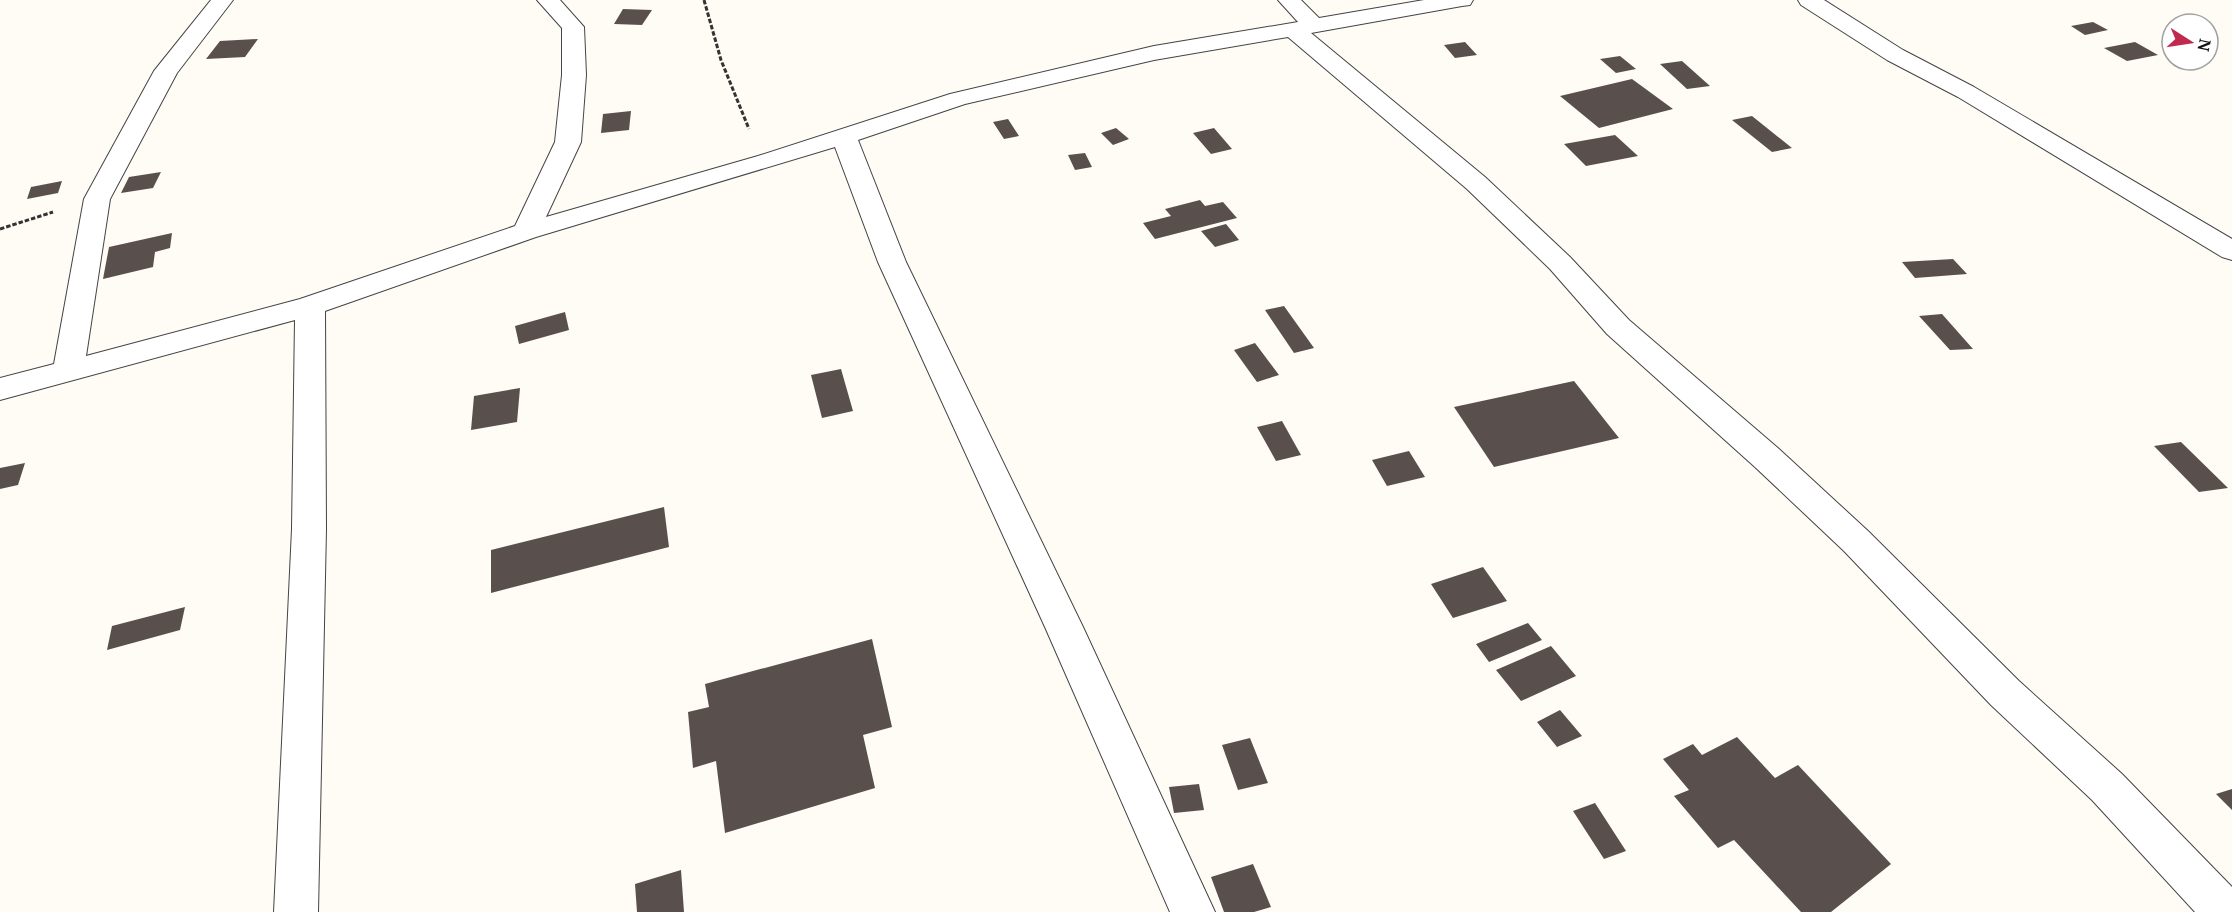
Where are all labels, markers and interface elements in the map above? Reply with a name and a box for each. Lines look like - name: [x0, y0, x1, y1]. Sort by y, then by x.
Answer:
- north arrow: [2160, 12, 2220, 72]
- text: N: [2193, 37, 2217, 53]

